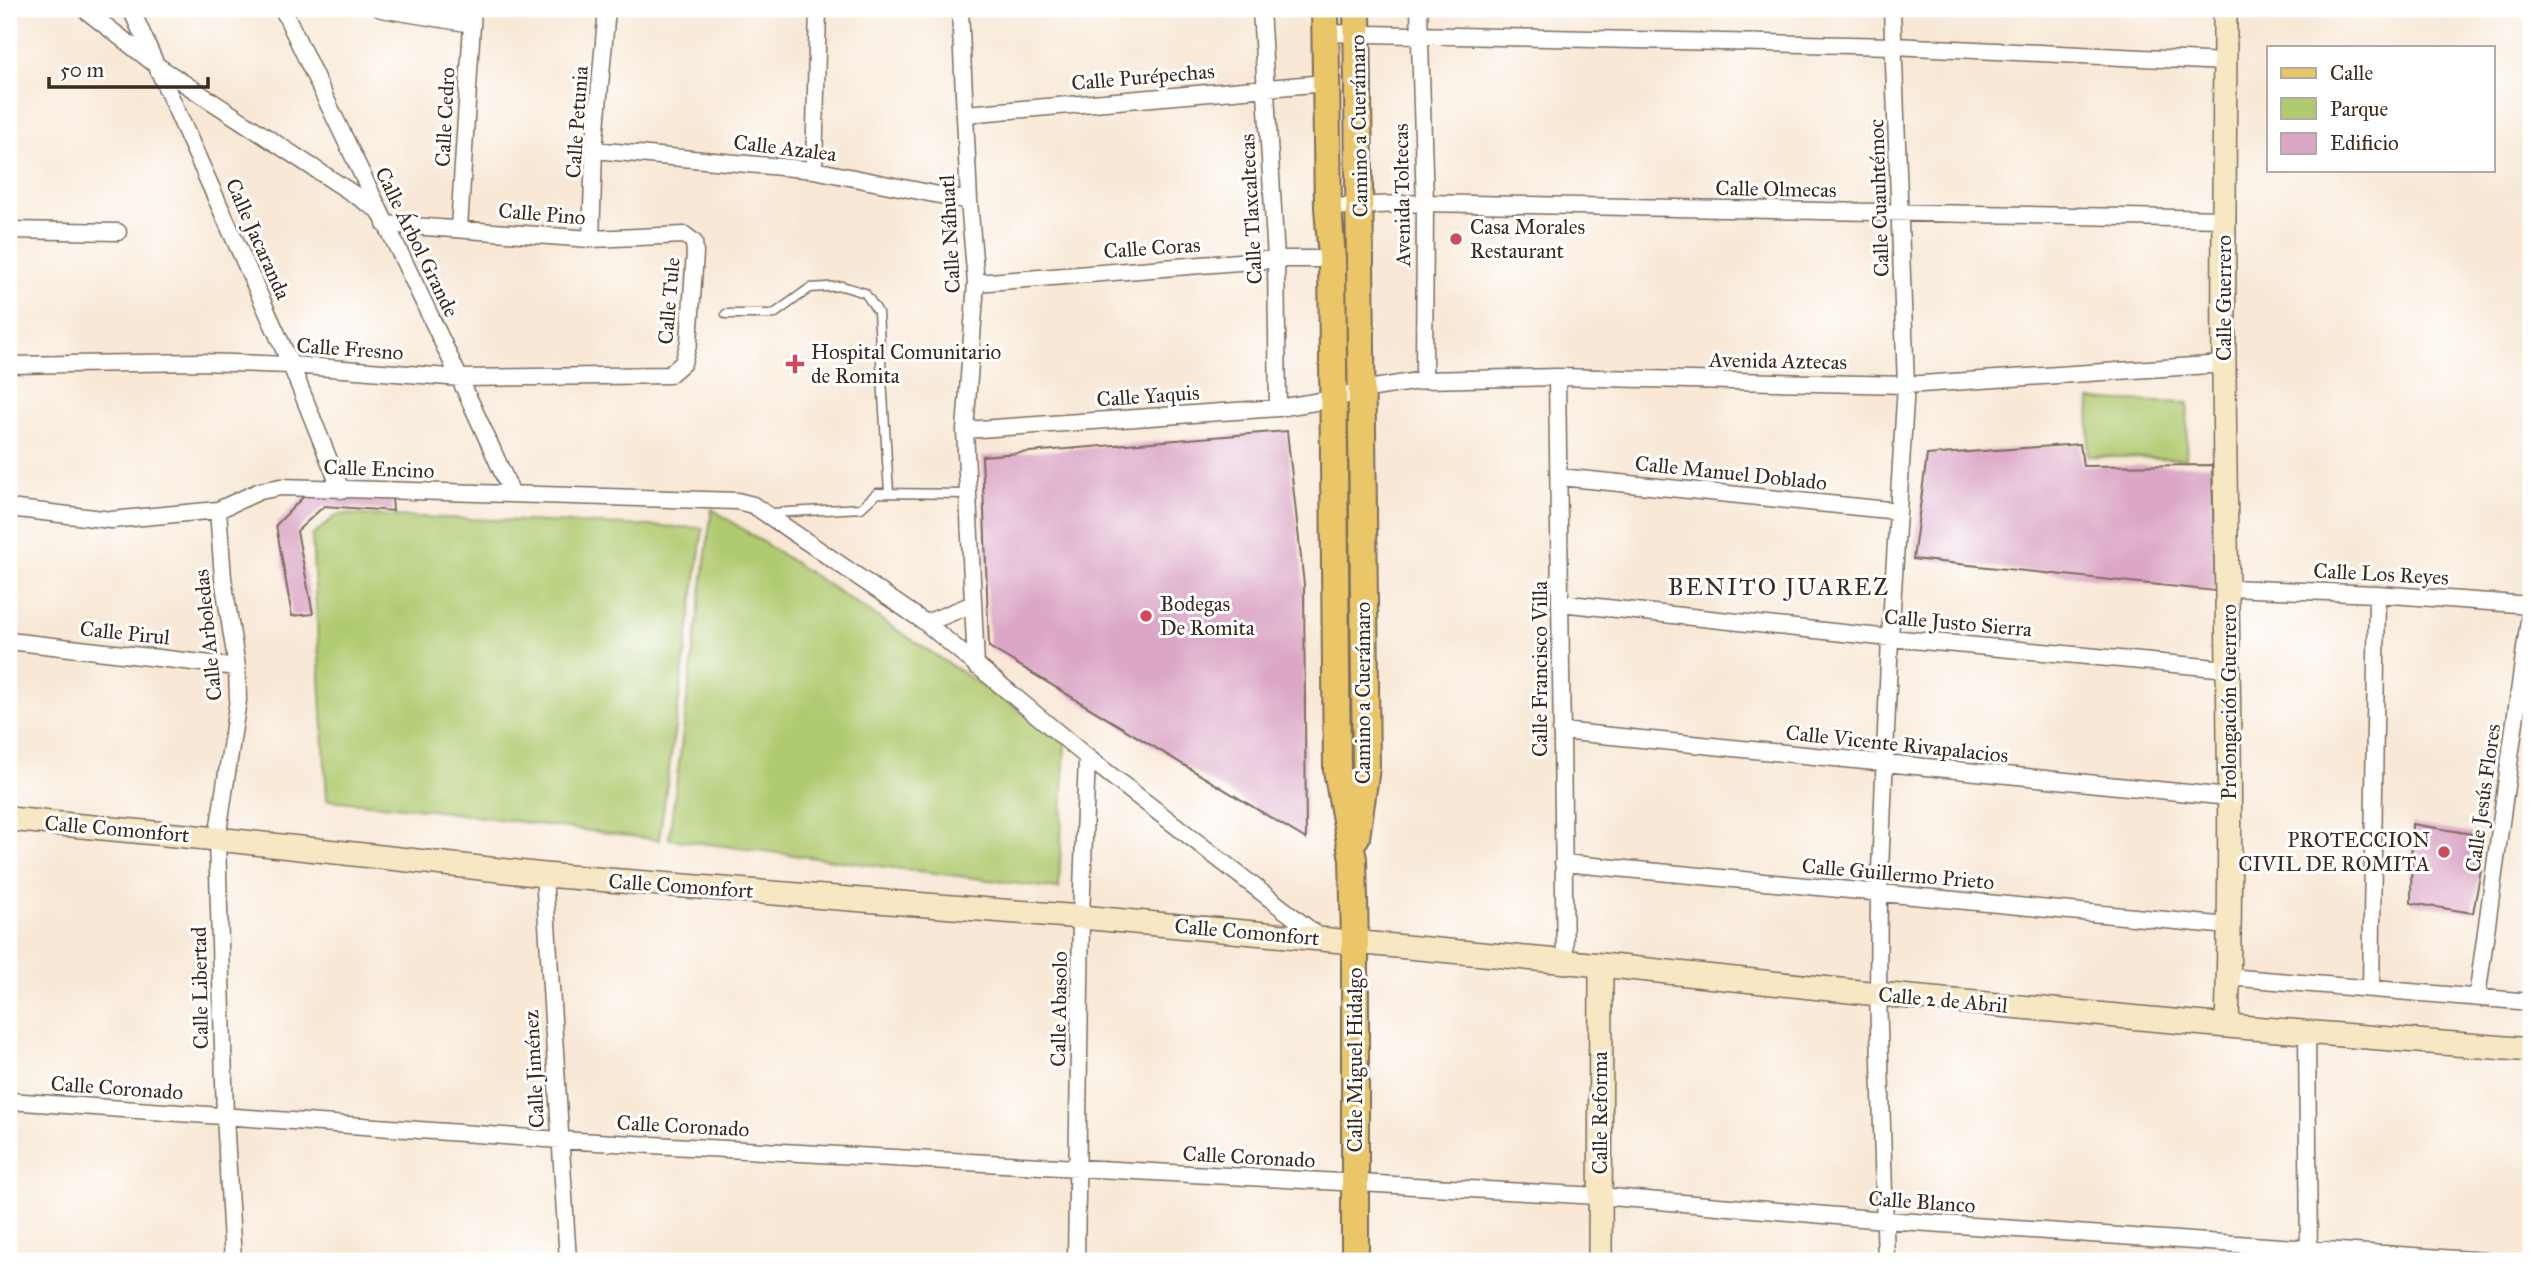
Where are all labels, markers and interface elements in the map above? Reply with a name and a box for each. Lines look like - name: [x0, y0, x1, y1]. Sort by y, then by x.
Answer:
- street label: Camino a Cuerámaro: [1344, 34, 1374, 218]
- scale bar: [49, 46, 208, 90]
- legend: [2267, 46, 2494, 172]
- text: 50 m: [60, 57, 105, 83]
- street label: Calle Purépechas: [1070, 58, 1216, 96]
- text: Calle: [2330, 60, 2373, 86]
- street label: Calle Petunia: [560, 65, 594, 179]
- street label: Calle Cedro: [429, 66, 461, 168]
- text: Parque: [2330, 96, 2389, 122]
- street label: Calle Cuauhtémoc: [1863, 118, 1895, 278]
- street label: Avenida Toltecas: [1388, 123, 1416, 268]
- street label: Calle Azalea: [732, 129, 838, 167]
- text: Edificio: [2330, 130, 2399, 156]
- street label: Calle Tlaxcaltecas: [1234, 133, 1268, 285]
- street label: Calle Árbol Grande: [369, 163, 465, 321]
- street label: Calle Jacaranda: [220, 174, 296, 304]
- street label: Calle Náhuatl: [934, 174, 966, 294]
- street label: Calle Olmecas: [1715, 175, 1837, 203]
- street label: Calle Pino: [497, 197, 587, 231]
- place label: Casa Morales Restaurant: [1470, 214, 1585, 264]
- marker: Casa Morales Restaurant: [1448, 231, 1464, 247]
- street label: Calle Coras: [1103, 232, 1201, 264]
- street label: Calle Guerrero: [2211, 235, 2237, 361]
- street label: Calle Tule: [652, 256, 686, 346]
- street label: Calle Fresno: [296, 332, 405, 366]
- place label: Hospital Comunitario de Romita: [811, 339, 1002, 389]
- street label: Avenida Aztecas: [1708, 347, 1847, 375]
- marker: Hospital Comunitario de Romita: [785, 354, 805, 374]
- street label: Calle Yaquis: [1096, 379, 1200, 413]
- street label: Calle Manuel Doblado: [1634, 450, 1829, 496]
- street label: Calle Encino: [323, 454, 435, 484]
- street label: Calle Los Reyes: [2313, 557, 2449, 591]
- street label: Calle Arboledas: [188, 568, 228, 702]
- district label: BENITO JUAREZ: [1668, 572, 1890, 602]
- street label: Calle Francisco Villa: [1527, 581, 1553, 757]
- place label: Bodegas De Romita: [1160, 591, 1255, 641]
- street label: Camino a Cuerámaro: [1350, 601, 1376, 784]
- street label: Calle Justo Sierra: [1883, 604, 2033, 642]
- street label: Prolongación Guerrero: [2216, 604, 2242, 800]
- marker: Bodegas De Romita: [1138, 608, 1154, 624]
- street label: Calle Pirul: [79, 615, 172, 651]
- street label: Calle Vicente Rivapalacios: [1784, 719, 2010, 769]
- street label: Calle Jesús Flores: [2460, 722, 2506, 874]
- street label: Calle Comonfort: [43, 810, 191, 848]
- place label: PROTECCION CIVIL DE ROMITA: [2238, 827, 2430, 877]
- marker: PROTECCION CIVIL DE ROMITA: [2436, 844, 2452, 860]
- street label: Calle Guillermo Prieto: [1801, 853, 1996, 895]
- street label: Calle Comonfort: [608, 868, 755, 904]
- street label: Calle Comonfort: [1173, 913, 1321, 951]
- street label: Calle Libertad: [186, 926, 214, 1050]
- street label: Calle Abasolo: [1045, 951, 1073, 1067]
- street label: Calle Miguel Hidalgo: [1342, 967, 1368, 1152]
- street label: Calle 2 de Abril: [1877, 981, 2009, 1019]
- street label: Calle Jiménez: [518, 1009, 550, 1129]
- street label: Calle Reforma: [1587, 1051, 1613, 1175]
- street label: Calle Coronado: [50, 1070, 184, 1106]
- street label: Calle Coronado: [616, 1110, 750, 1142]
- street label: Calle Coronado: [1182, 1141, 1316, 1173]
- street label: Calle Blanco: [1868, 1185, 1977, 1219]

